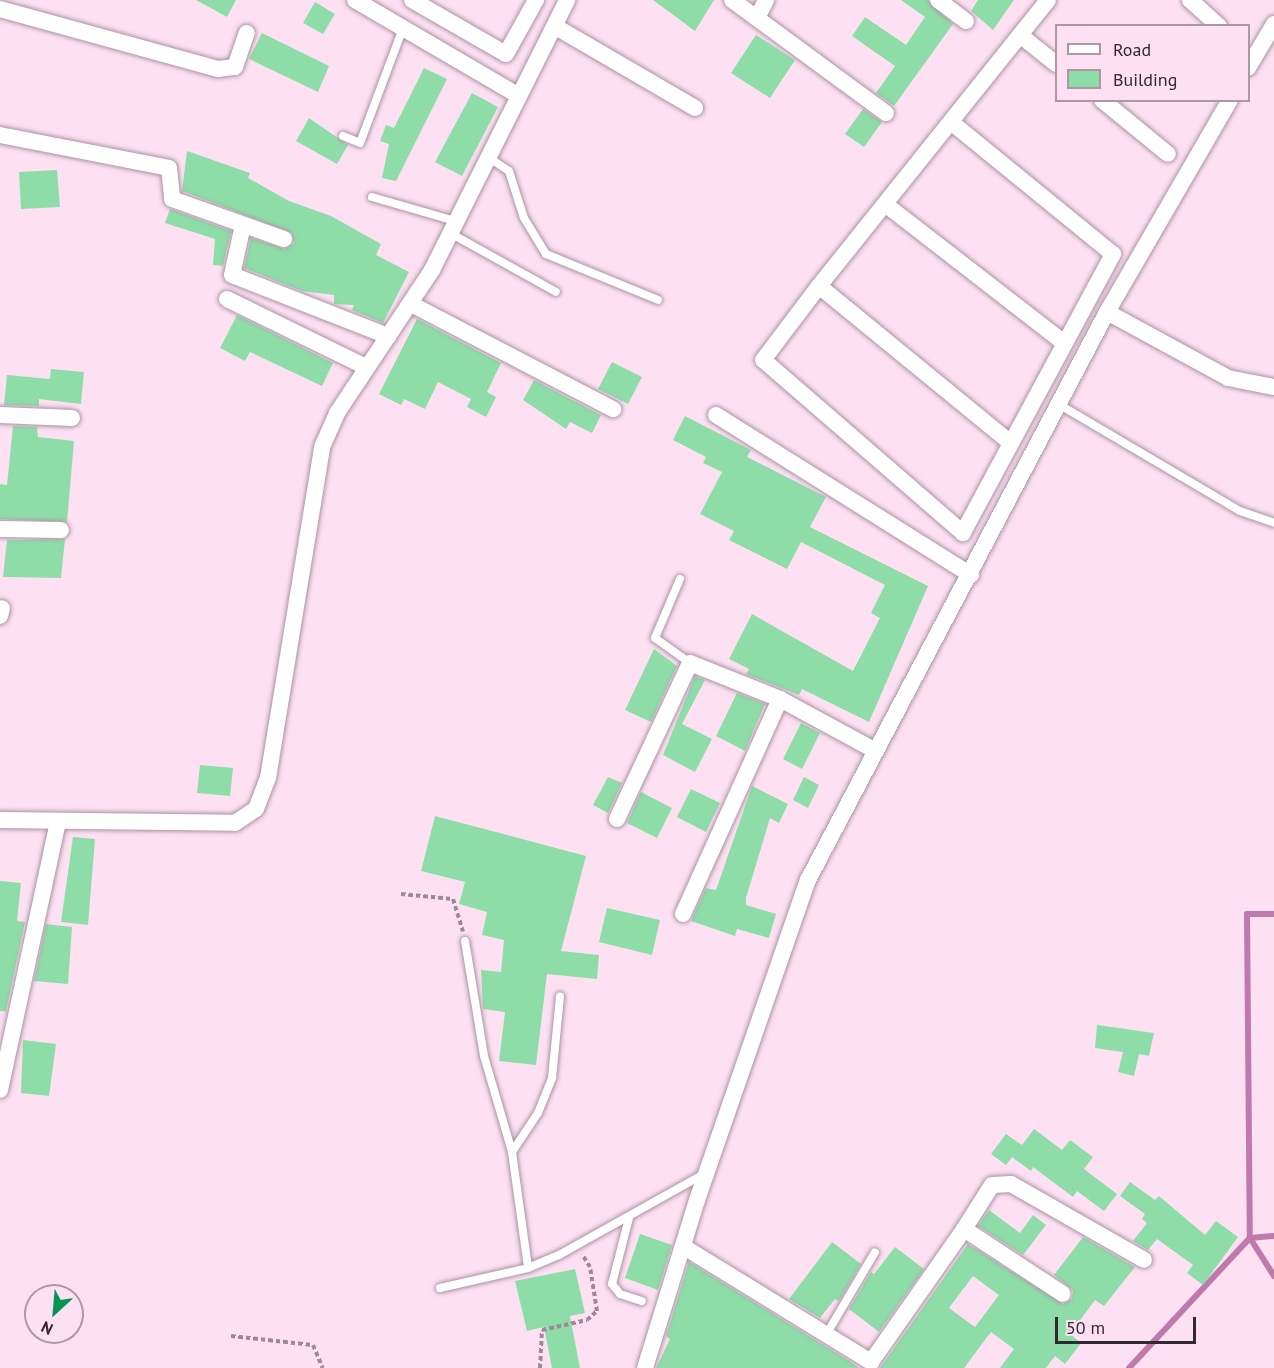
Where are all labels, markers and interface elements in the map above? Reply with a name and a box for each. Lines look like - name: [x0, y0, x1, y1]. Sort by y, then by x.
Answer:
- legend: [1055, 24, 1250, 102]
- text: Road: [1113, 38, 1151, 61]
- text: Building: [1113, 68, 1177, 91]
- north arrow: [24, 1284, 84, 1344]
- scale bar: [1058, 1305, 1199, 1343]
- text: 50 m: [1066, 1316, 1105, 1339]
- text: N: [38, 1317, 56, 1340]

